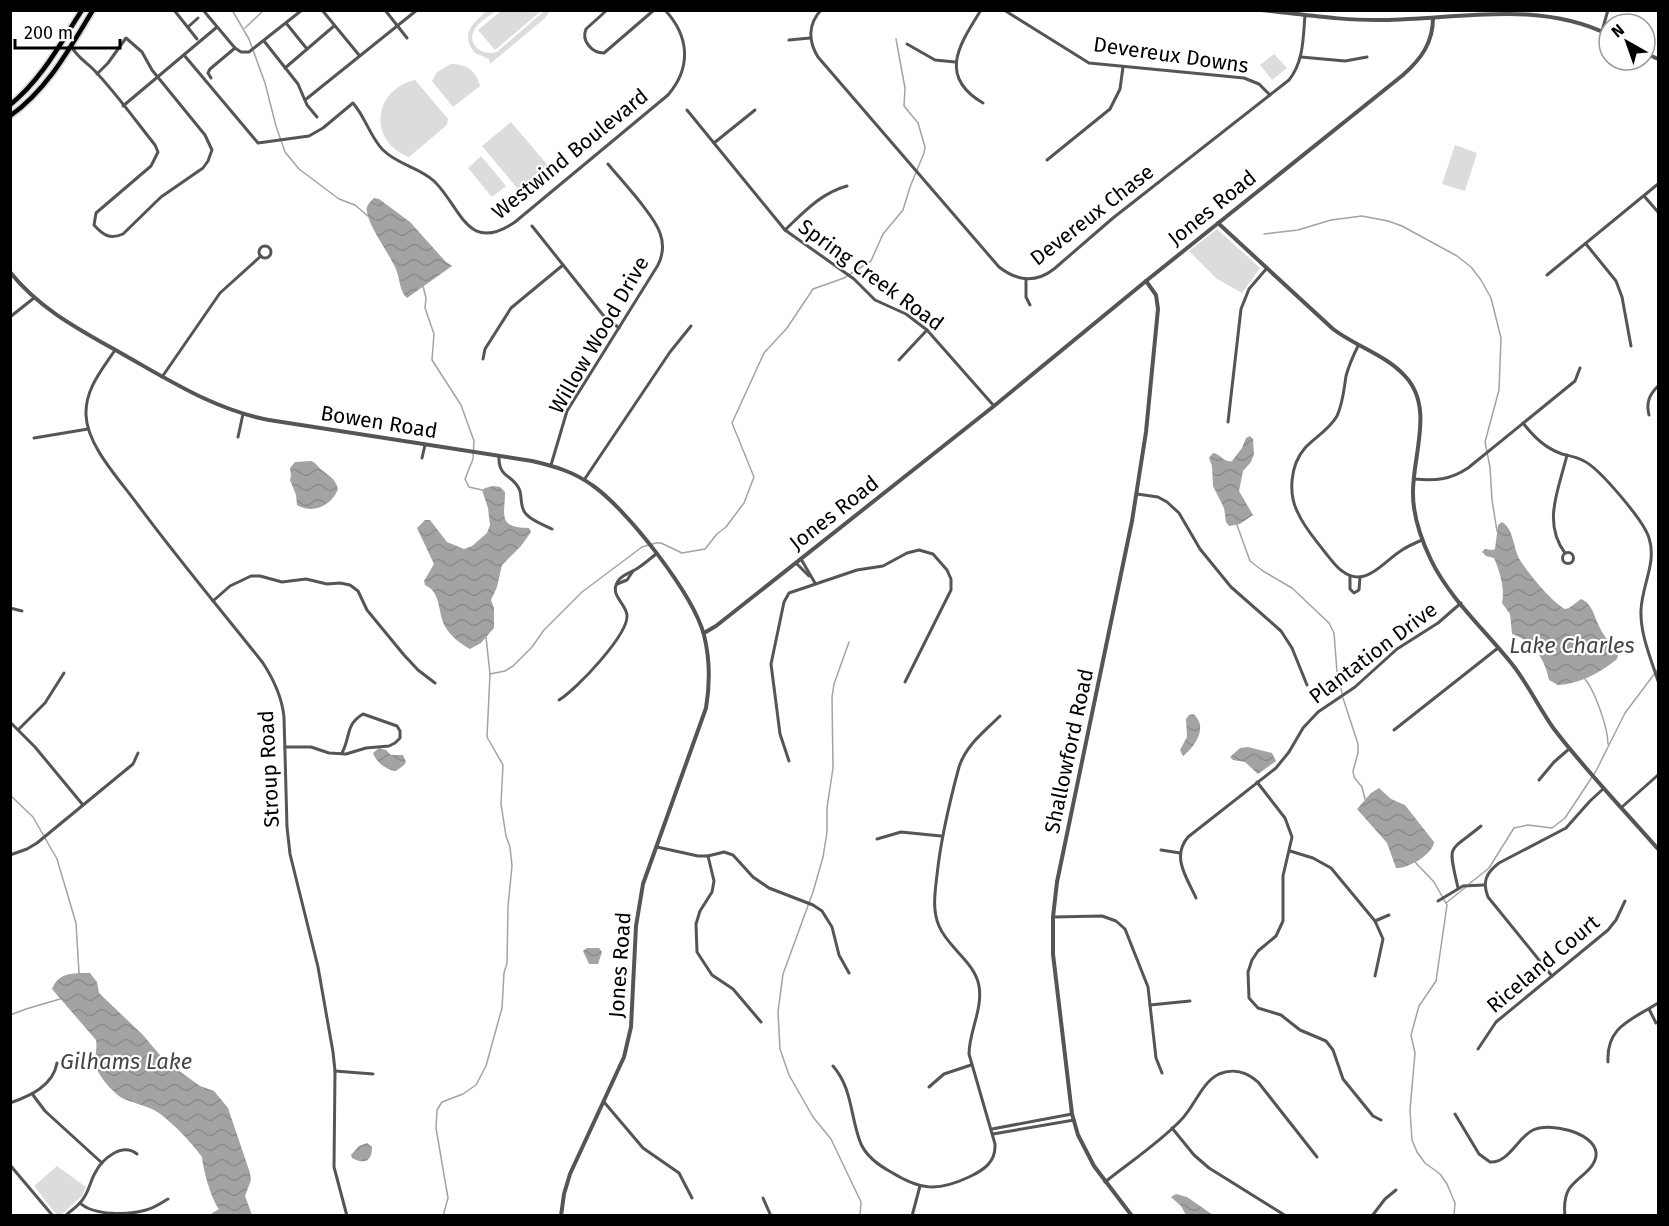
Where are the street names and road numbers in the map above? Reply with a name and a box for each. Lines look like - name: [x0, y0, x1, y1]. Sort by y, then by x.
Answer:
- street label: Devereux Downs: [1092, 31, 1250, 79]
- street label: Westwind Boulevard: [487, 83, 653, 225]
- street label: Devereux Chase: [1025, 159, 1159, 271]
- street label: Jones Road: [1163, 164, 1261, 252]
- street label: Spring Creek Road: [793, 214, 949, 336]
- street label: Willow Wood Drive: [543, 252, 655, 418]
- street label: Bowen Road: [319, 400, 439, 444]
- street label: Jones Road: [784, 470, 884, 556]
- street label: Plantation Drive: [1304, 596, 1442, 710]
- street label: Shallowford Road: [1039, 666, 1099, 836]
- street label: Stroup Road: [253, 710, 285, 828]
- street label: Riceland Court: [1481, 909, 1605, 1019]
- street label: Jones Road: [603, 911, 637, 1019]

